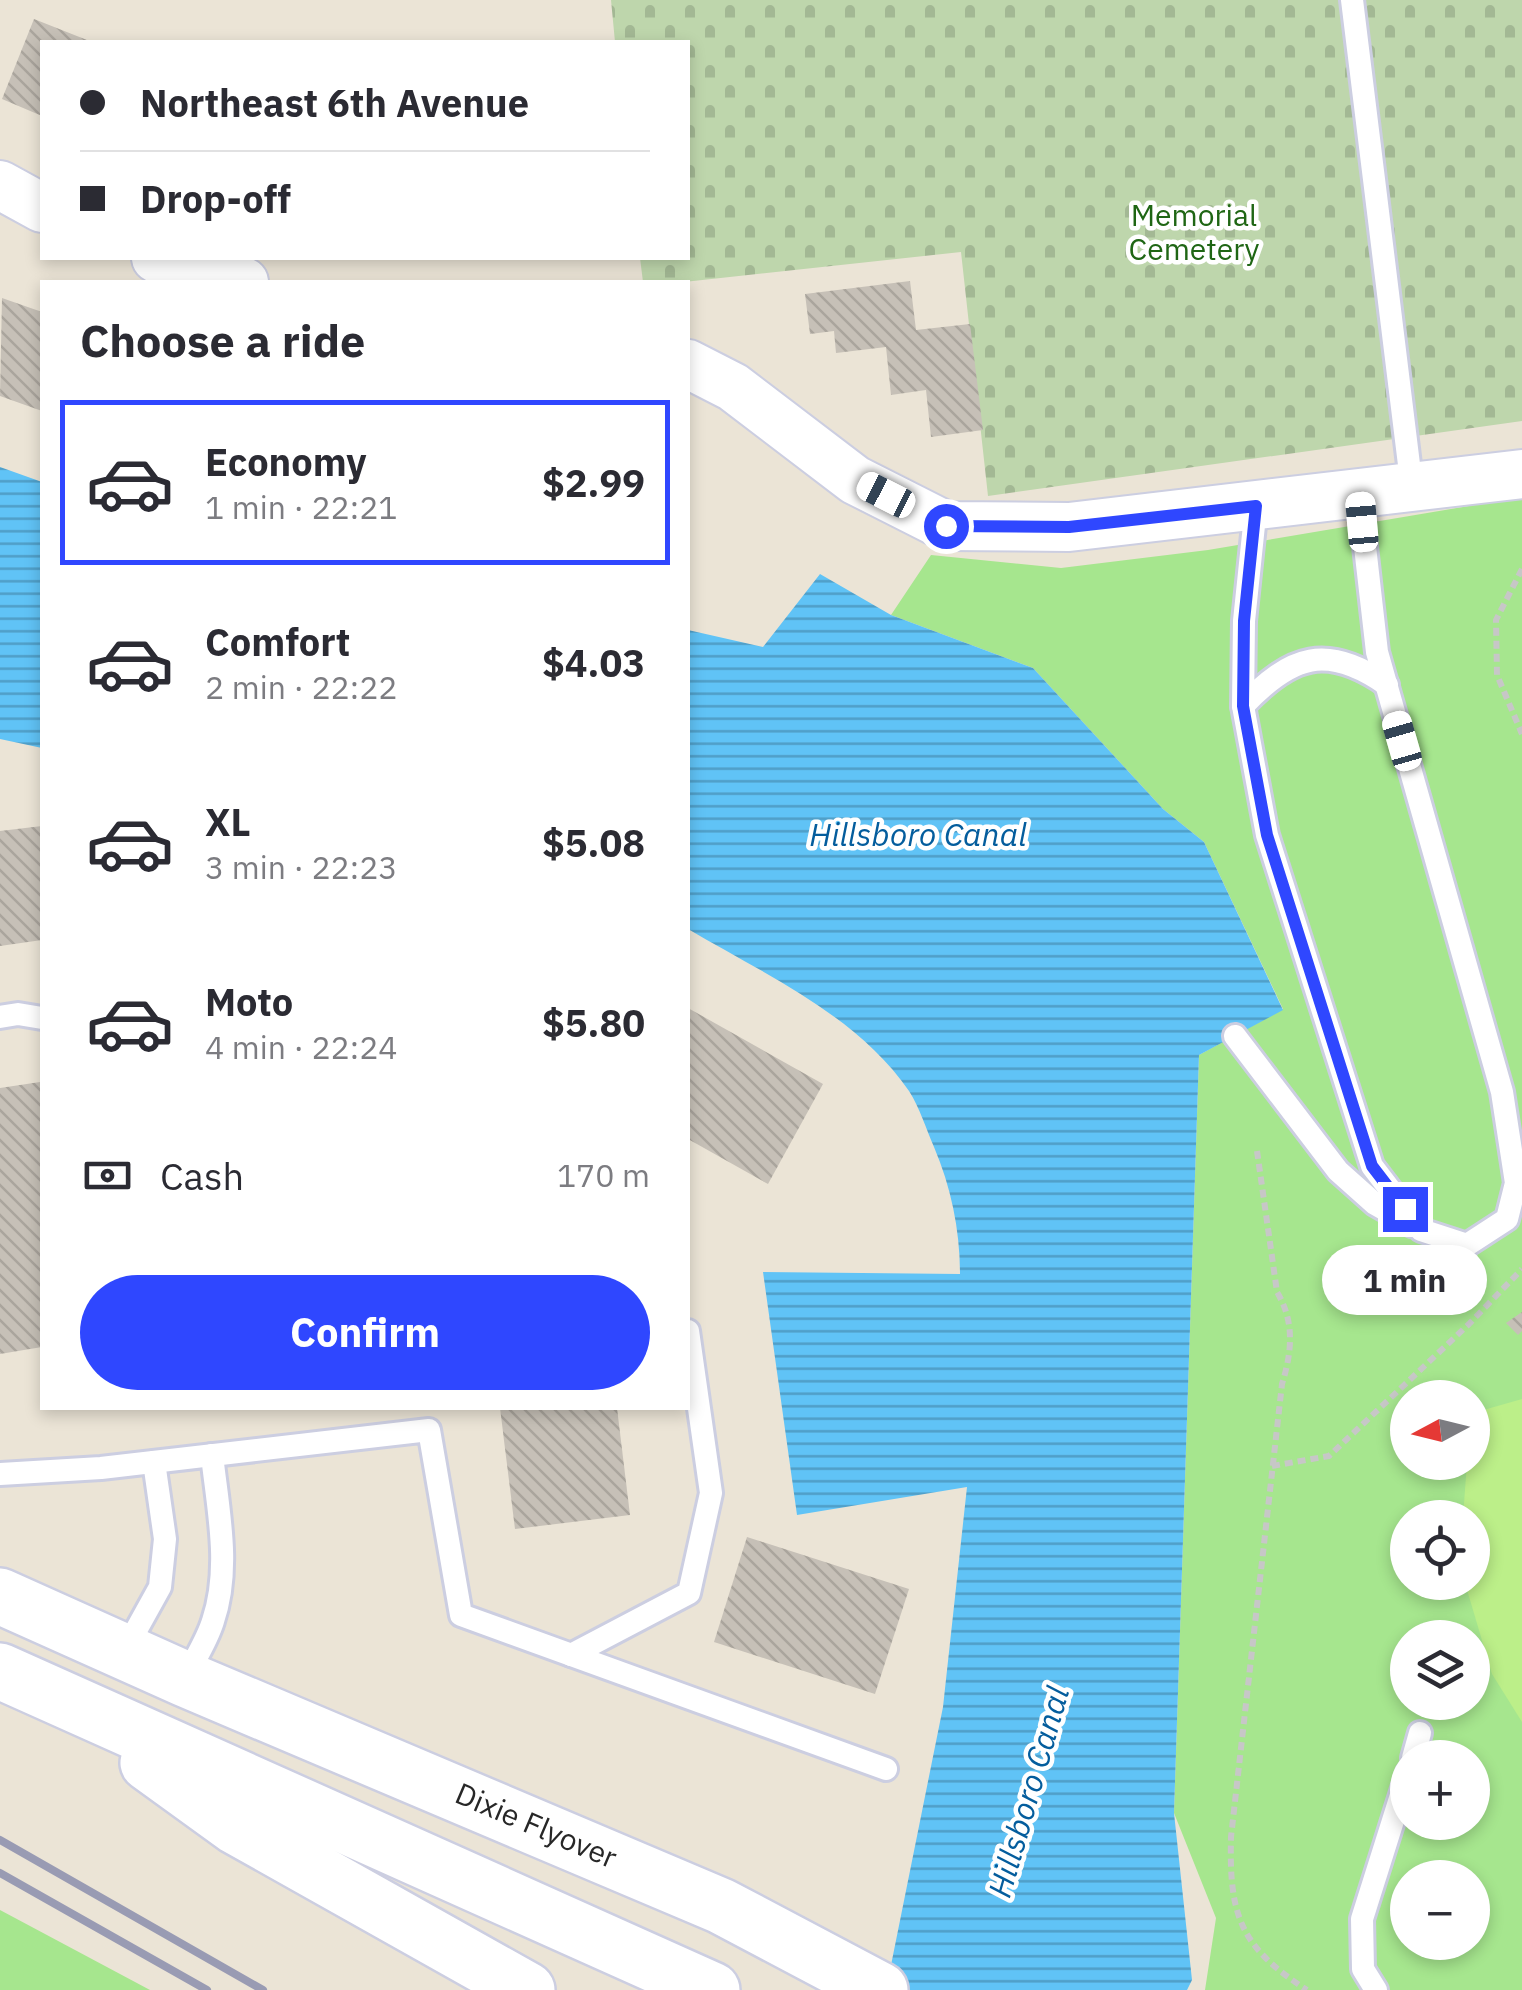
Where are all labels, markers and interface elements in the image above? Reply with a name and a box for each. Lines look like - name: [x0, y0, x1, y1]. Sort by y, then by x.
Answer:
- text: Northeast 6th Avenue: [140, 78, 529, 127]
- text: Drop-off: [140, 174, 291, 223]
- park label: Memorial Cemetery: [1129, 195, 1259, 268]
- text: Choose a ride: [80, 311, 365, 369]
- text: Economy: [205, 437, 367, 486]
- icon: car: [85, 438, 175, 528]
- text: $2.99: [542, 458, 645, 507]
- car: [852, 468, 920, 522]
- text: 1 min · 22:21: [205, 486, 398, 528]
- car: [1344, 491, 1380, 553]
- route start: [924, 504, 969, 549]
- text: Comfort: [205, 617, 350, 666]
- icon: car: [85, 618, 175, 708]
- text: $4.03: [542, 638, 645, 687]
- text: 2 min · 22:22: [205, 666, 398, 708]
- car: [1379, 708, 1425, 774]
- text: XL: [205, 797, 251, 846]
- icon: car: [85, 798, 175, 888]
- water label: Hillsboro Canal: [809, 813, 1027, 855]
- text: $5.08: [542, 818, 645, 867]
- text: 3 min · 22:23: [205, 846, 398, 888]
- text: Moto: [205, 977, 293, 1026]
- icon: car: [85, 978, 175, 1068]
- text: $5.80: [542, 998, 645, 1047]
- text: 4 min · 22:24: [205, 1026, 398, 1068]
- icon: cash: [80, 1148, 135, 1203]
- text: Cash: [160, 1151, 244, 1200]
- text: 170 m: [557, 1154, 650, 1196]
- route end: [1383, 1187, 1428, 1232]
- callout: 1 min: [1322, 1244, 1488, 1314]
- text: 1 min: [1363, 1259, 1446, 1301]
- button: Confirm: [80, 1275, 650, 1390]
- north arrow: [1390, 1380, 1490, 1480]
- map controls: [1390, 1380, 1490, 1960]
- button: locate: [1390, 1500, 1490, 1600]
- button: layers: [1390, 1620, 1490, 1720]
- water label: Hillsboro Canal: [978, 1681, 1078, 1902]
- button: +: [1390, 1740, 1490, 1840]
- street label: Dixie Flyover: [450, 1773, 623, 1876]
- button: −: [1390, 1860, 1490, 1960]

